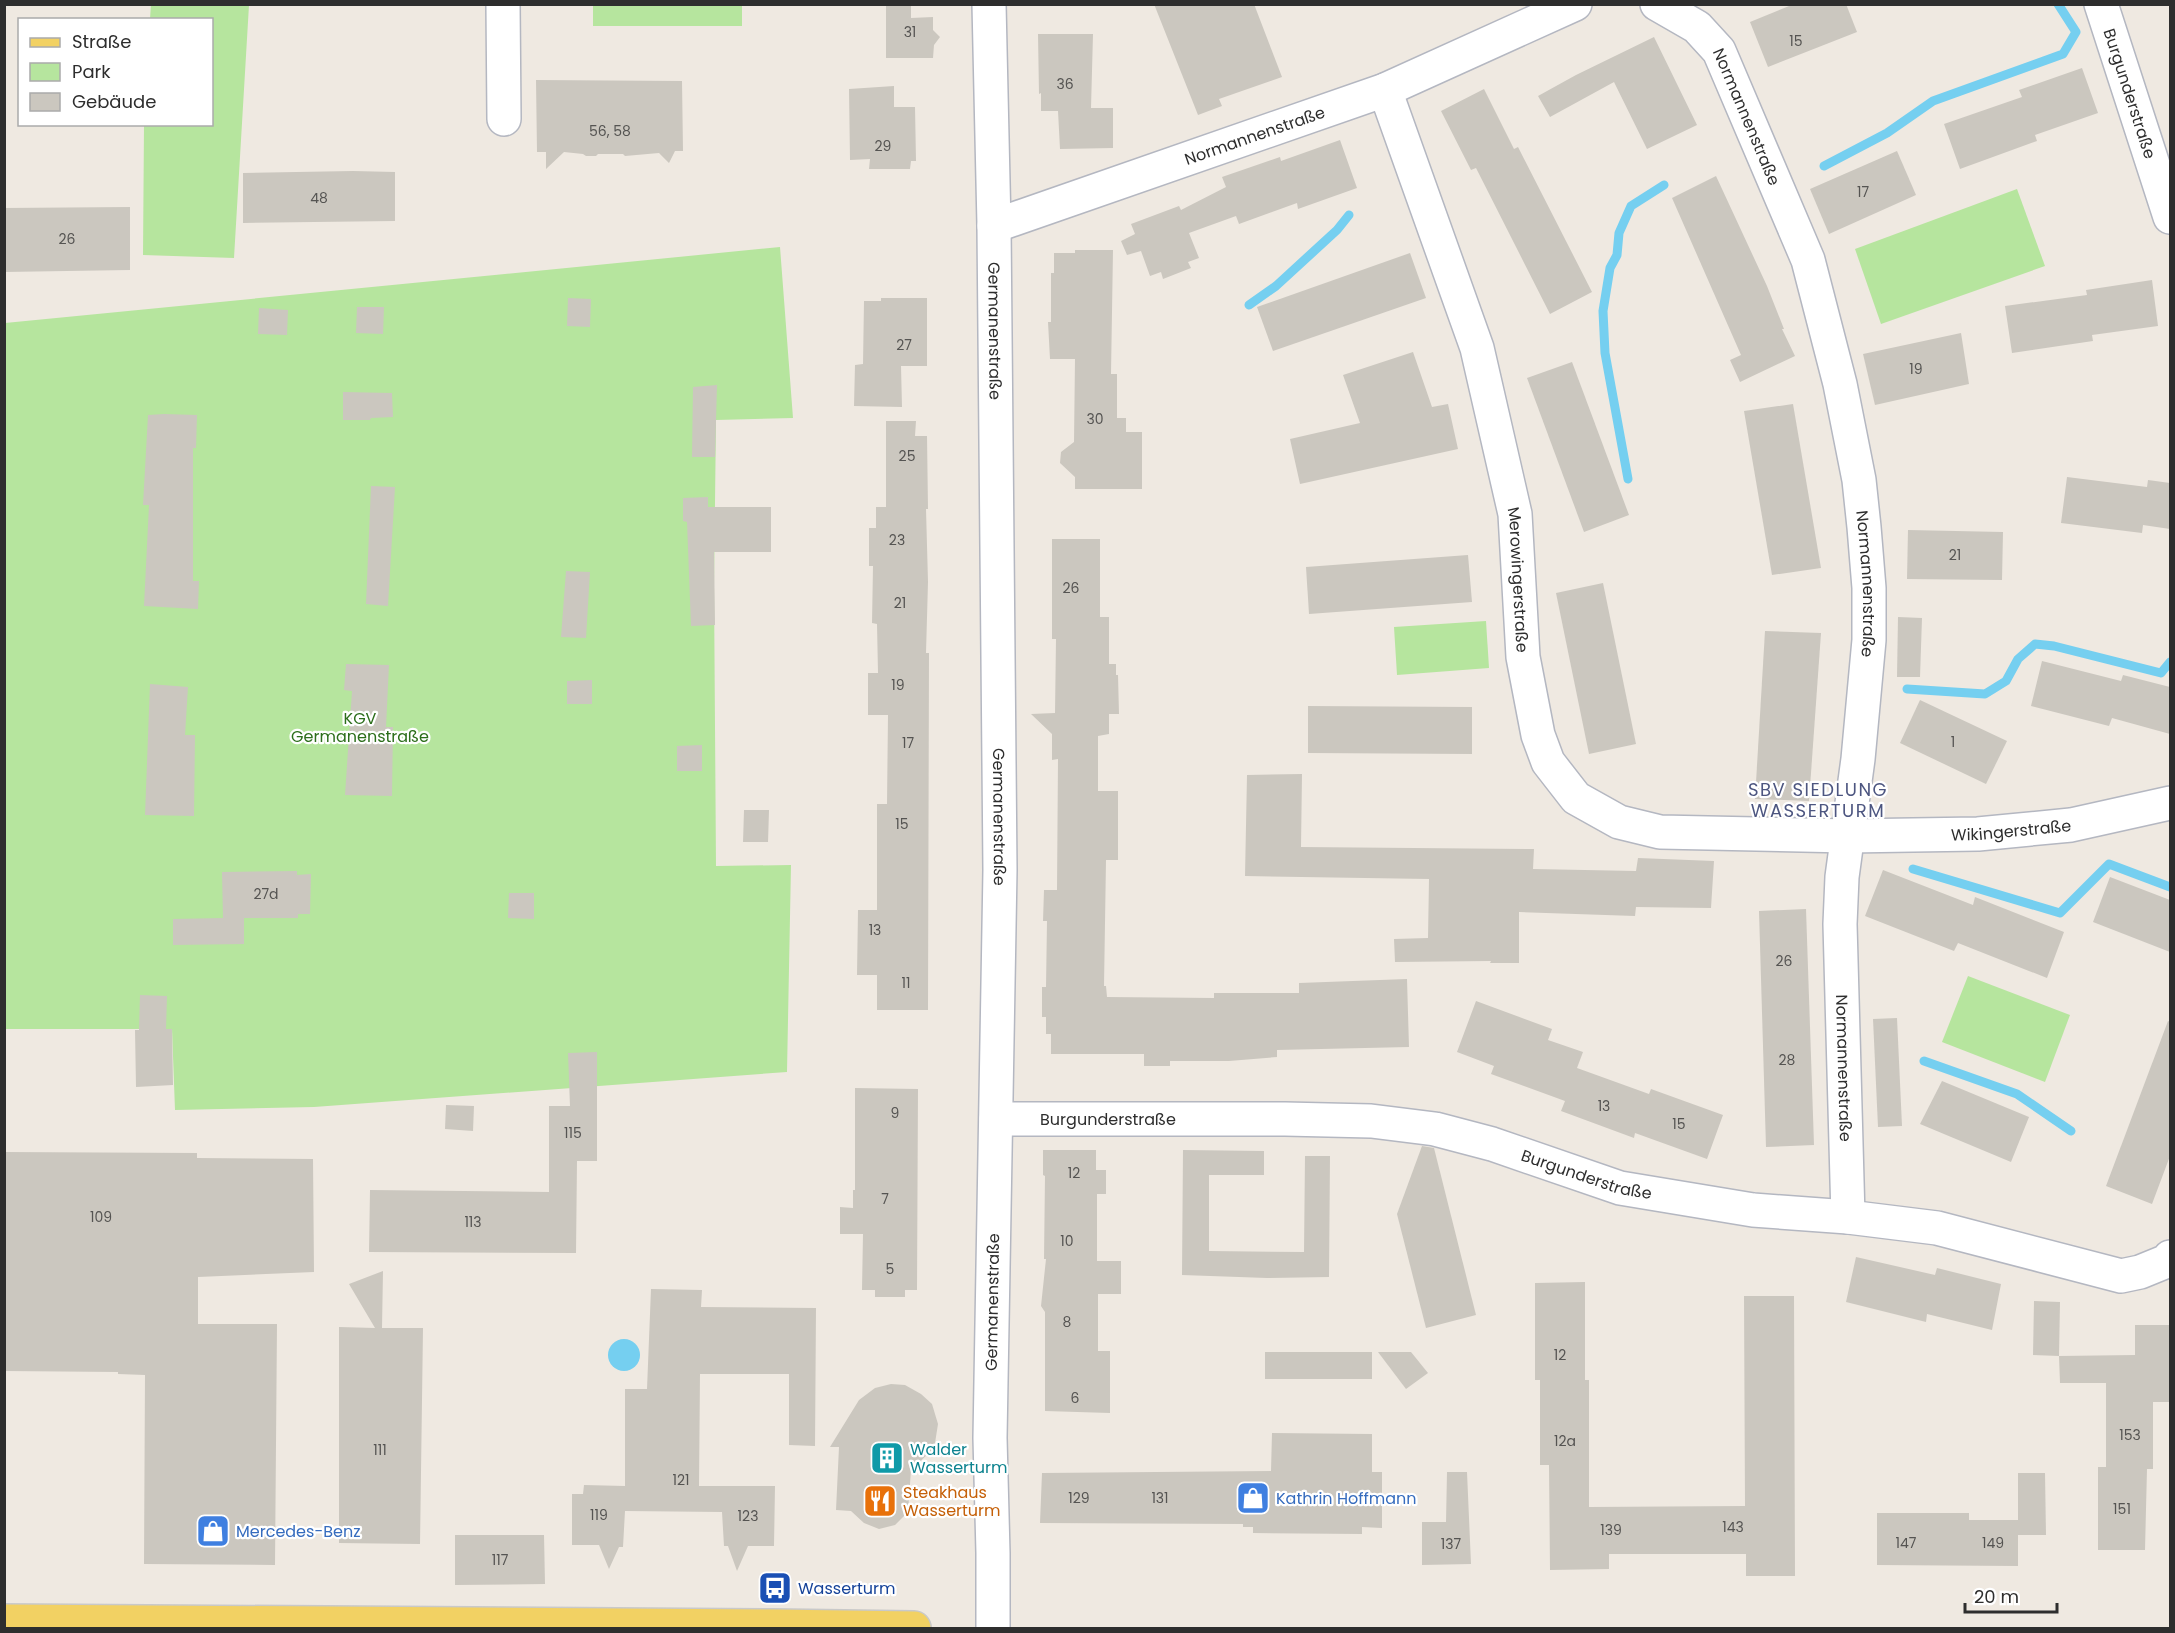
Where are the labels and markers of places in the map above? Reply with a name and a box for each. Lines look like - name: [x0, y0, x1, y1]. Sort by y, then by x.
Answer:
- place label: Walder Wasserturm: [910, 1438, 1008, 1479]
- building icon: Walder Wasserturm: [869, 1440, 905, 1476]
- shop icon: Kathrin Hoffmann: [1235, 1480, 1271, 1516]
- place label: Steakhaus Wasserturm: [903, 1481, 1001, 1522]
- restaurant icon: Steakhaus Wasserturm: [862, 1483, 898, 1519]
- place label: Kathrin Hoffmann: [1276, 1487, 1417, 1510]
- shop icon: Mercedes-Benz: [195, 1513, 231, 1549]
- place label: Mercedes-Benz: [236, 1520, 360, 1543]
- bus stop icon: Wasserturm: [757, 1570, 793, 1606]
- place label: Wasserturm: [798, 1577, 896, 1600]

